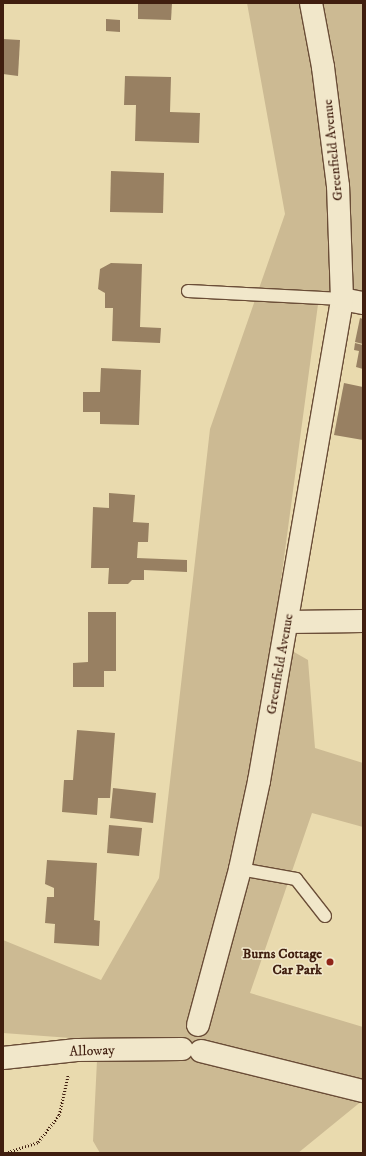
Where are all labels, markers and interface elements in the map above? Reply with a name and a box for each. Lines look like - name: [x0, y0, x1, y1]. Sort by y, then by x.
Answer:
- street label: Greenfield Avenue: [319, 98, 347, 202]
- street label: Greenfield Avenue: [263, 612, 297, 716]
- place label: Burns Cottage Car Park: [243, 946, 322, 978]
- marker: Burns Cottage Car Park: [325, 957, 335, 967]
- street label: Alloway: [69, 1042, 115, 1060]

